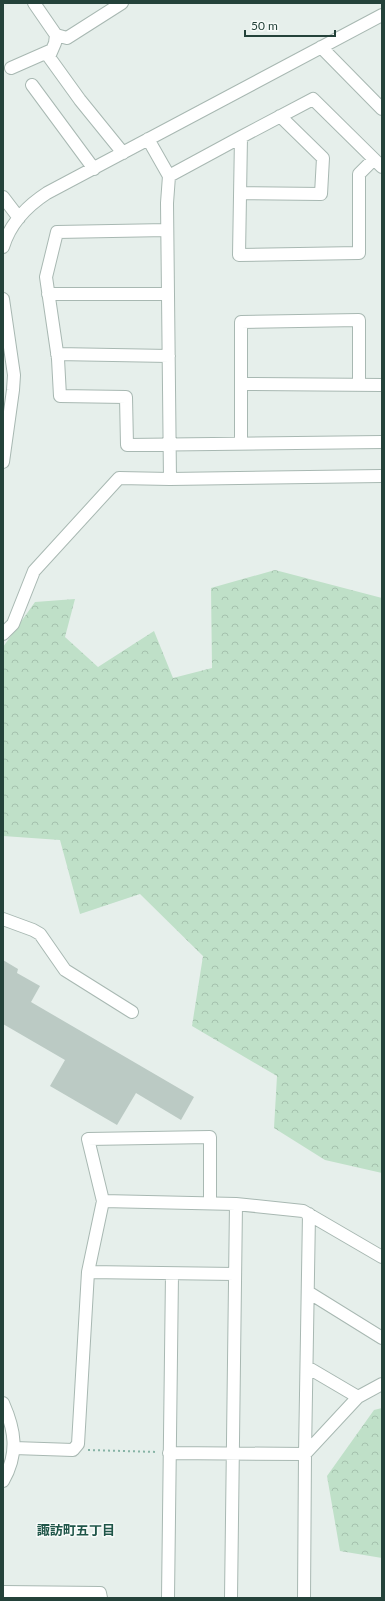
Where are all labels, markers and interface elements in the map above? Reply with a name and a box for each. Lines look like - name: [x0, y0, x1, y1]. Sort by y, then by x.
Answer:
- scale bar: [245, 12, 335, 38]
- text: 50 m: [251, 18, 278, 33]
- district label: 諏訪町五丁目: [37, 1522, 115, 1538]

